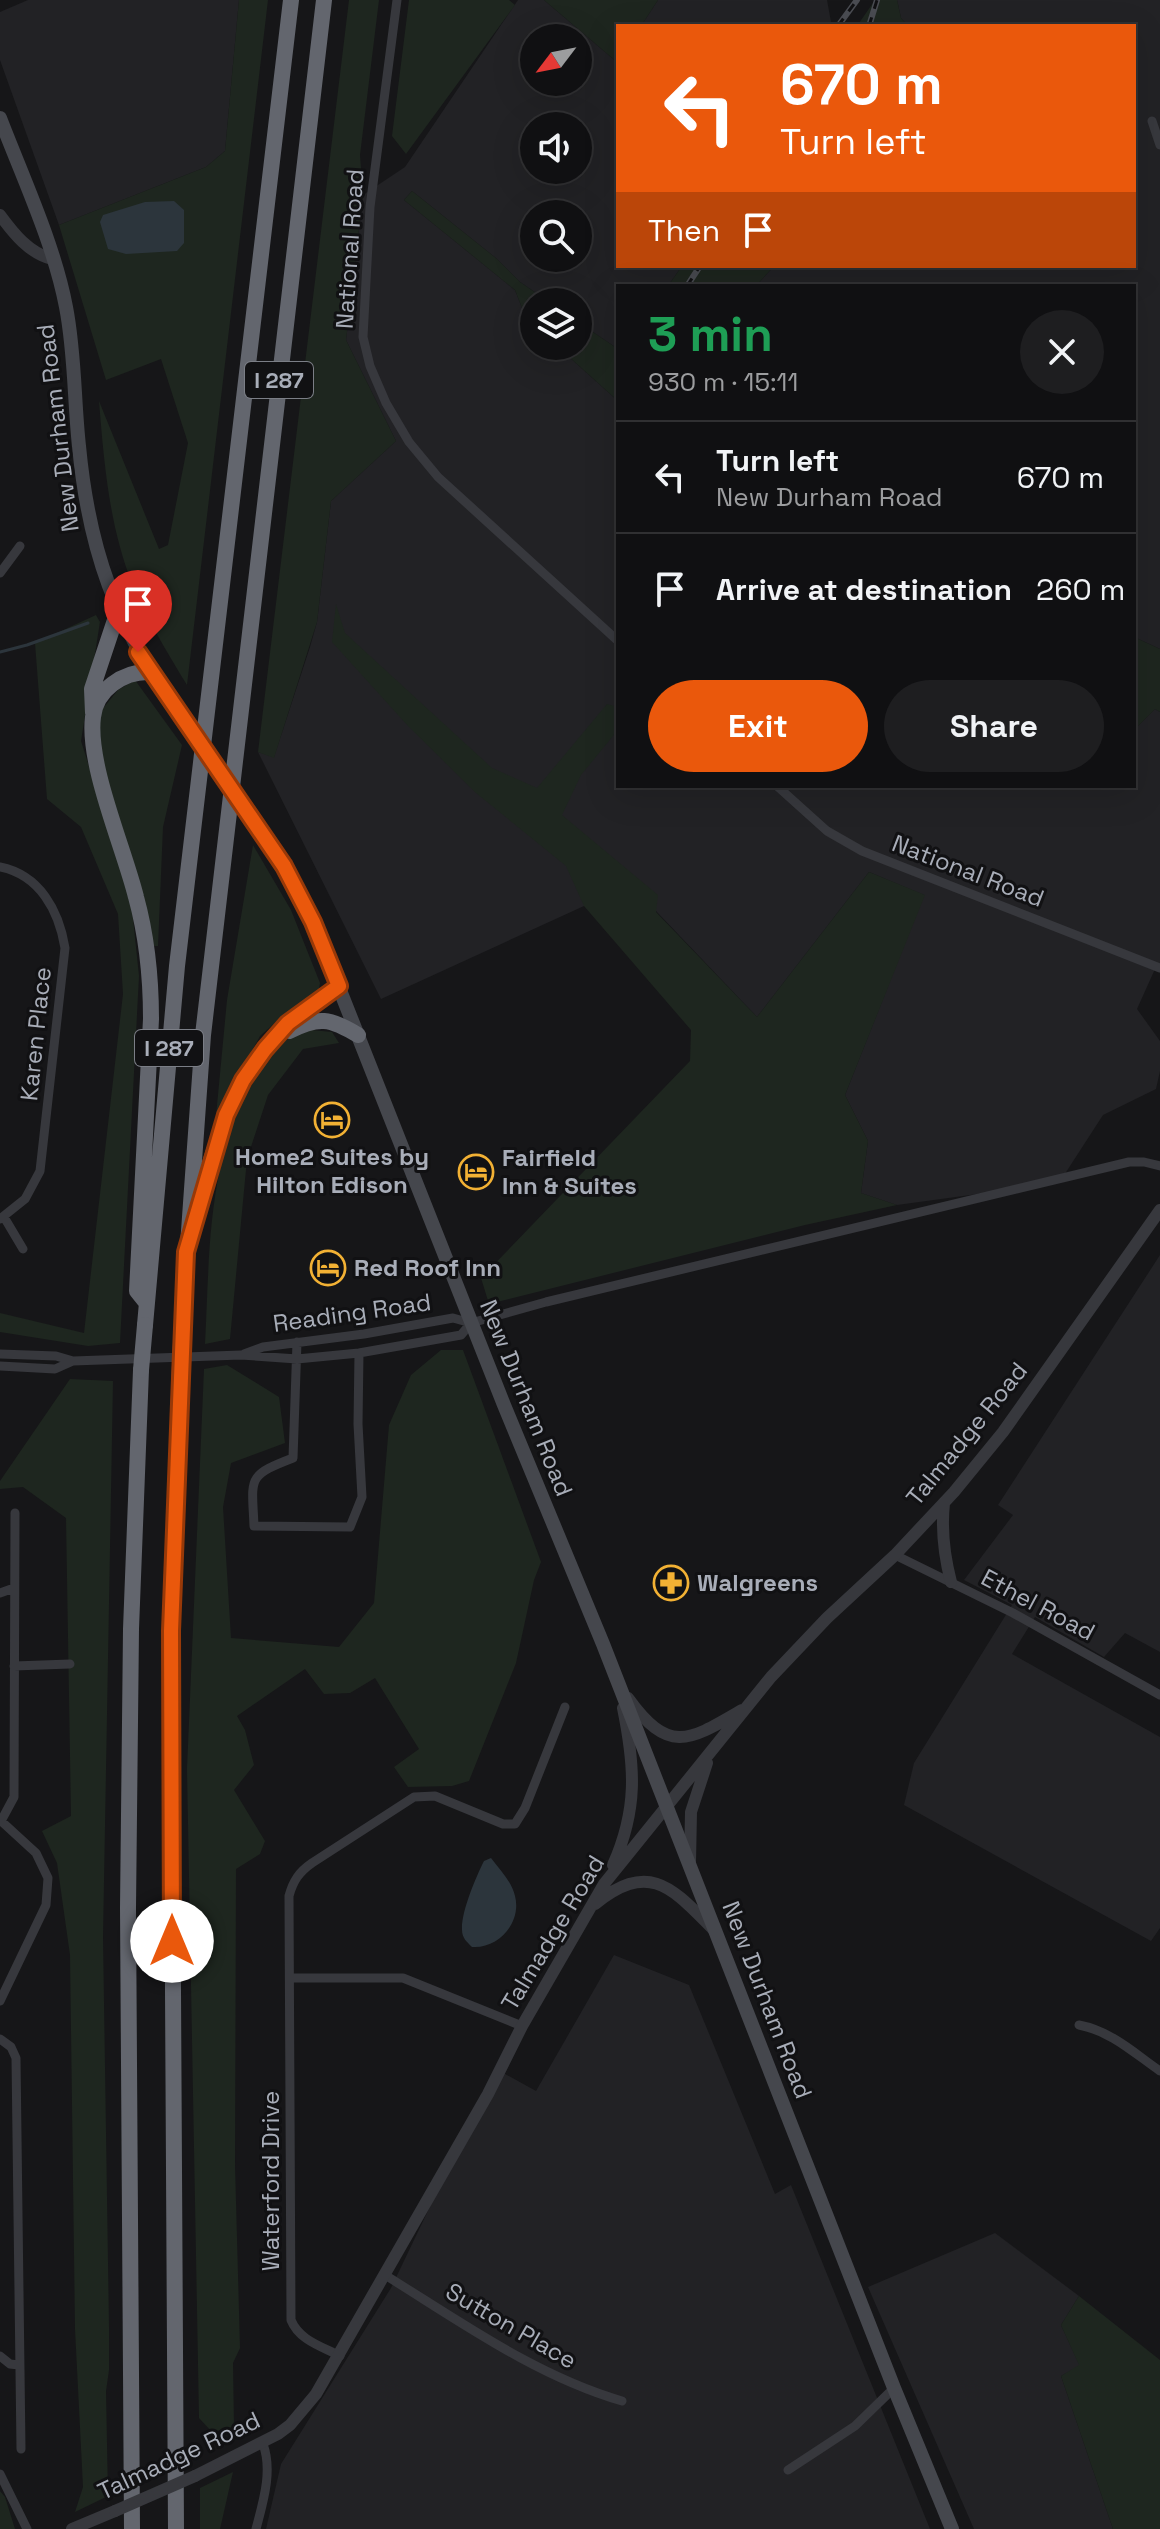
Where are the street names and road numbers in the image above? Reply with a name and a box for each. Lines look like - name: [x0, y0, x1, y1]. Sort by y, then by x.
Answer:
- street label: National Road: [328, 168, 371, 330]
- street label: New Durham Road: [29, 322, 86, 534]
- road number: I 287: [245, 362, 313, 398]
- street label: National Road: [888, 827, 1049, 914]
- street label: Karen Place: [13, 965, 58, 1102]
- road number: I 287: [135, 1030, 203, 1066]
- street label: Reading Road: [271, 1286, 433, 1339]
- street label: New Durham Road: [473, 1295, 580, 1501]
- street label: Talmadge Road: [899, 1356, 1034, 1512]
- street label: Ethel Road: [976, 1562, 1100, 1647]
- street label: Talmadge Road: [494, 1849, 611, 2016]
- street label: New Durham Road: [716, 1897, 819, 2103]
- street label: Waterford Drive: [255, 2091, 286, 2271]
- street label: Sutton Place: [440, 2276, 582, 2376]
- street label: Talmadge Road: [92, 2404, 265, 2507]

